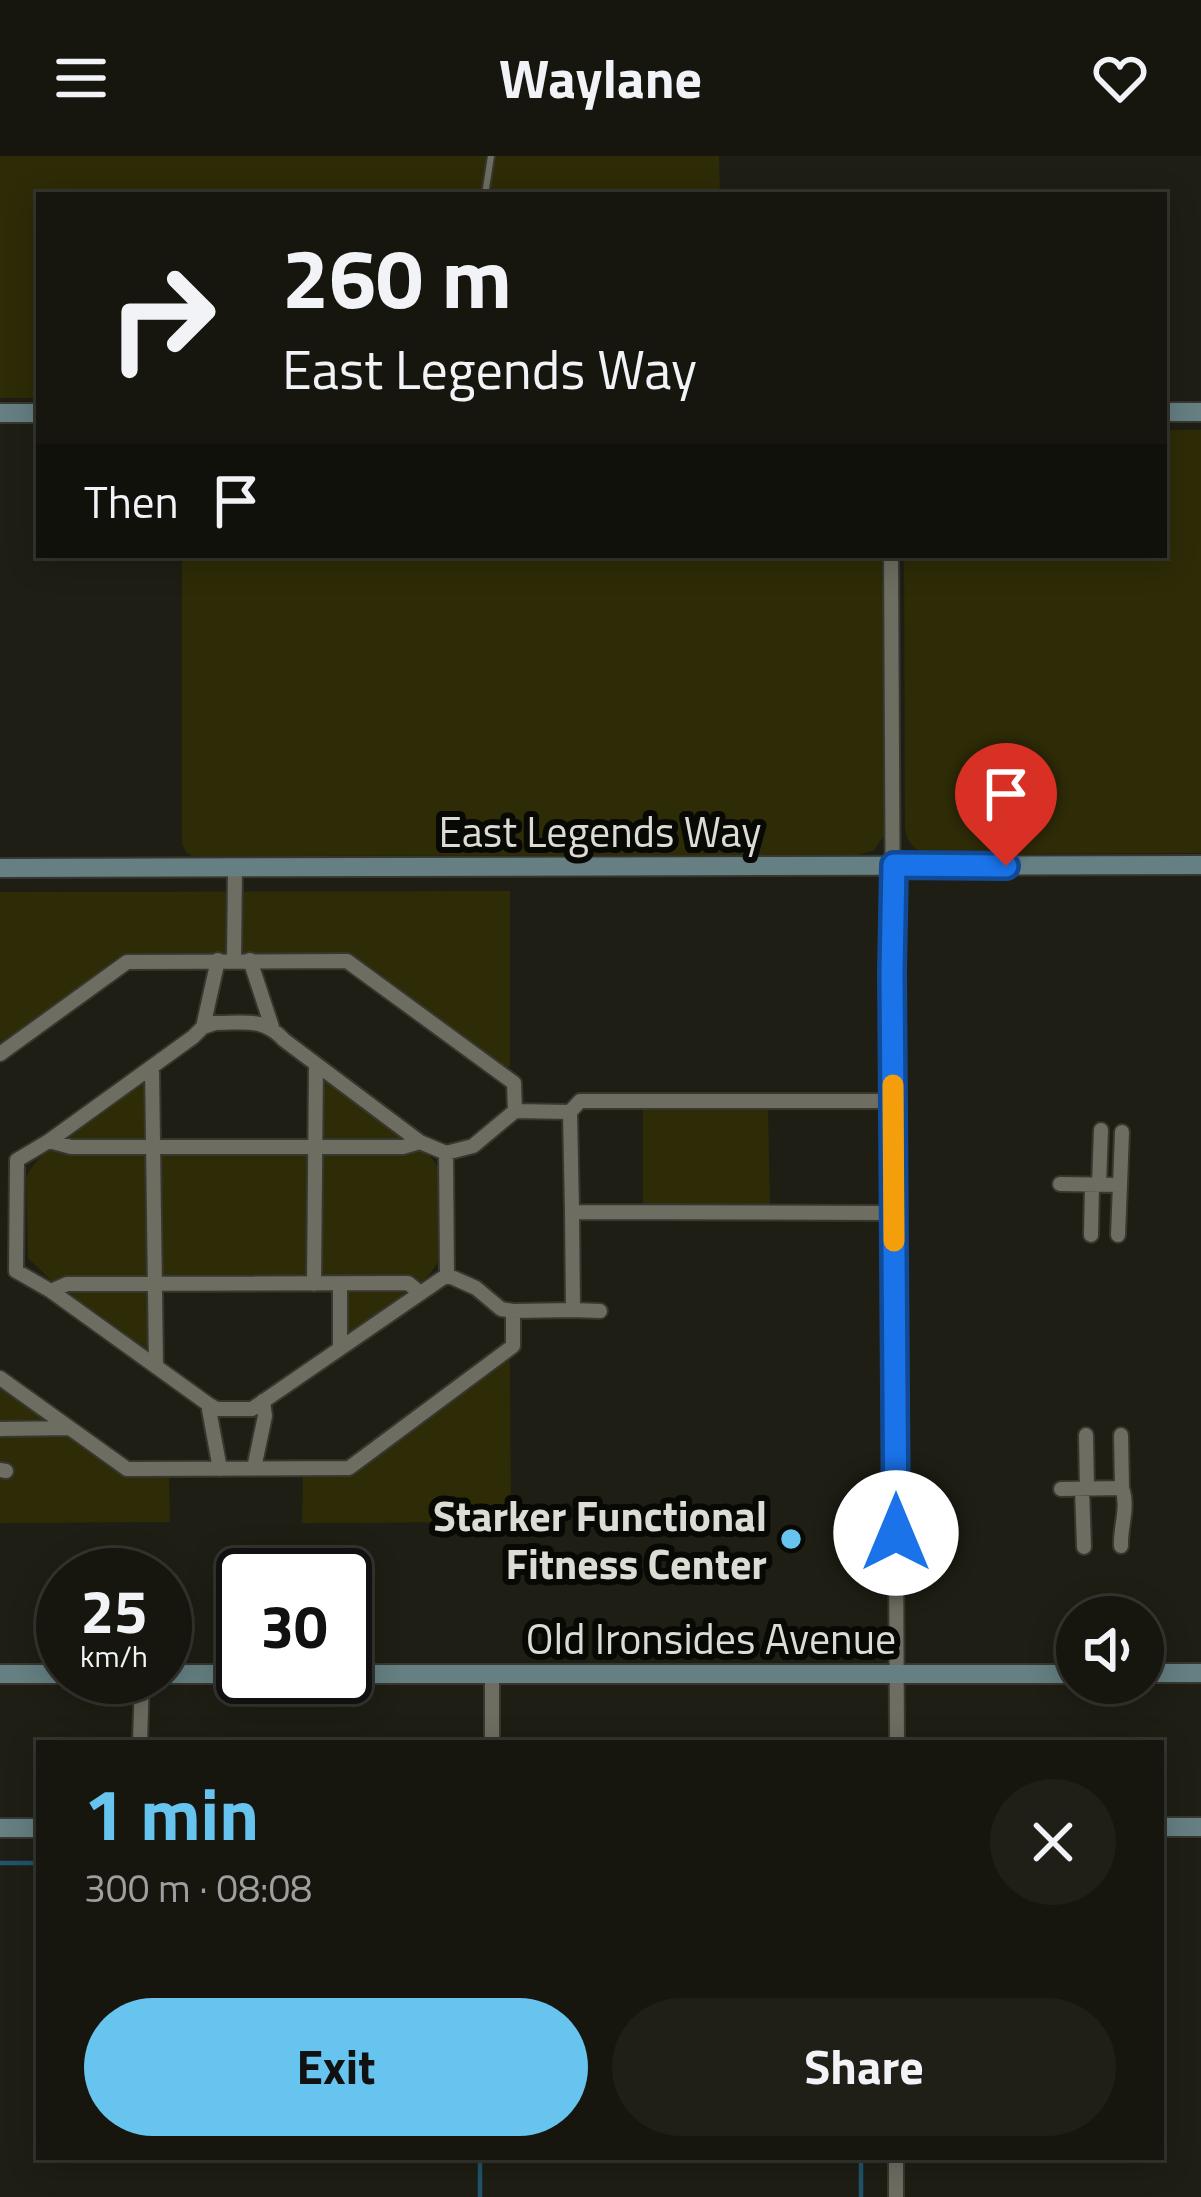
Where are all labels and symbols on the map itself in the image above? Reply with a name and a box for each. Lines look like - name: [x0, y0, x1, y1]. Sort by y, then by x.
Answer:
- pin: [955, 743, 1057, 866]
- street label: East Legends Way: [439, 799, 761, 863]
- position arrow: [833, 1470, 959, 1596]
- place label: Starker Functional Fitness Center: [433, 1483, 767, 1595]
- marker: Starker Functional Fitness Center: [778, 1526, 804, 1552]
- speed limit sign: 30: [216, 1548, 372, 1704]
- street label: Old Ironsides Avenue: [526, 1606, 896, 1670]

